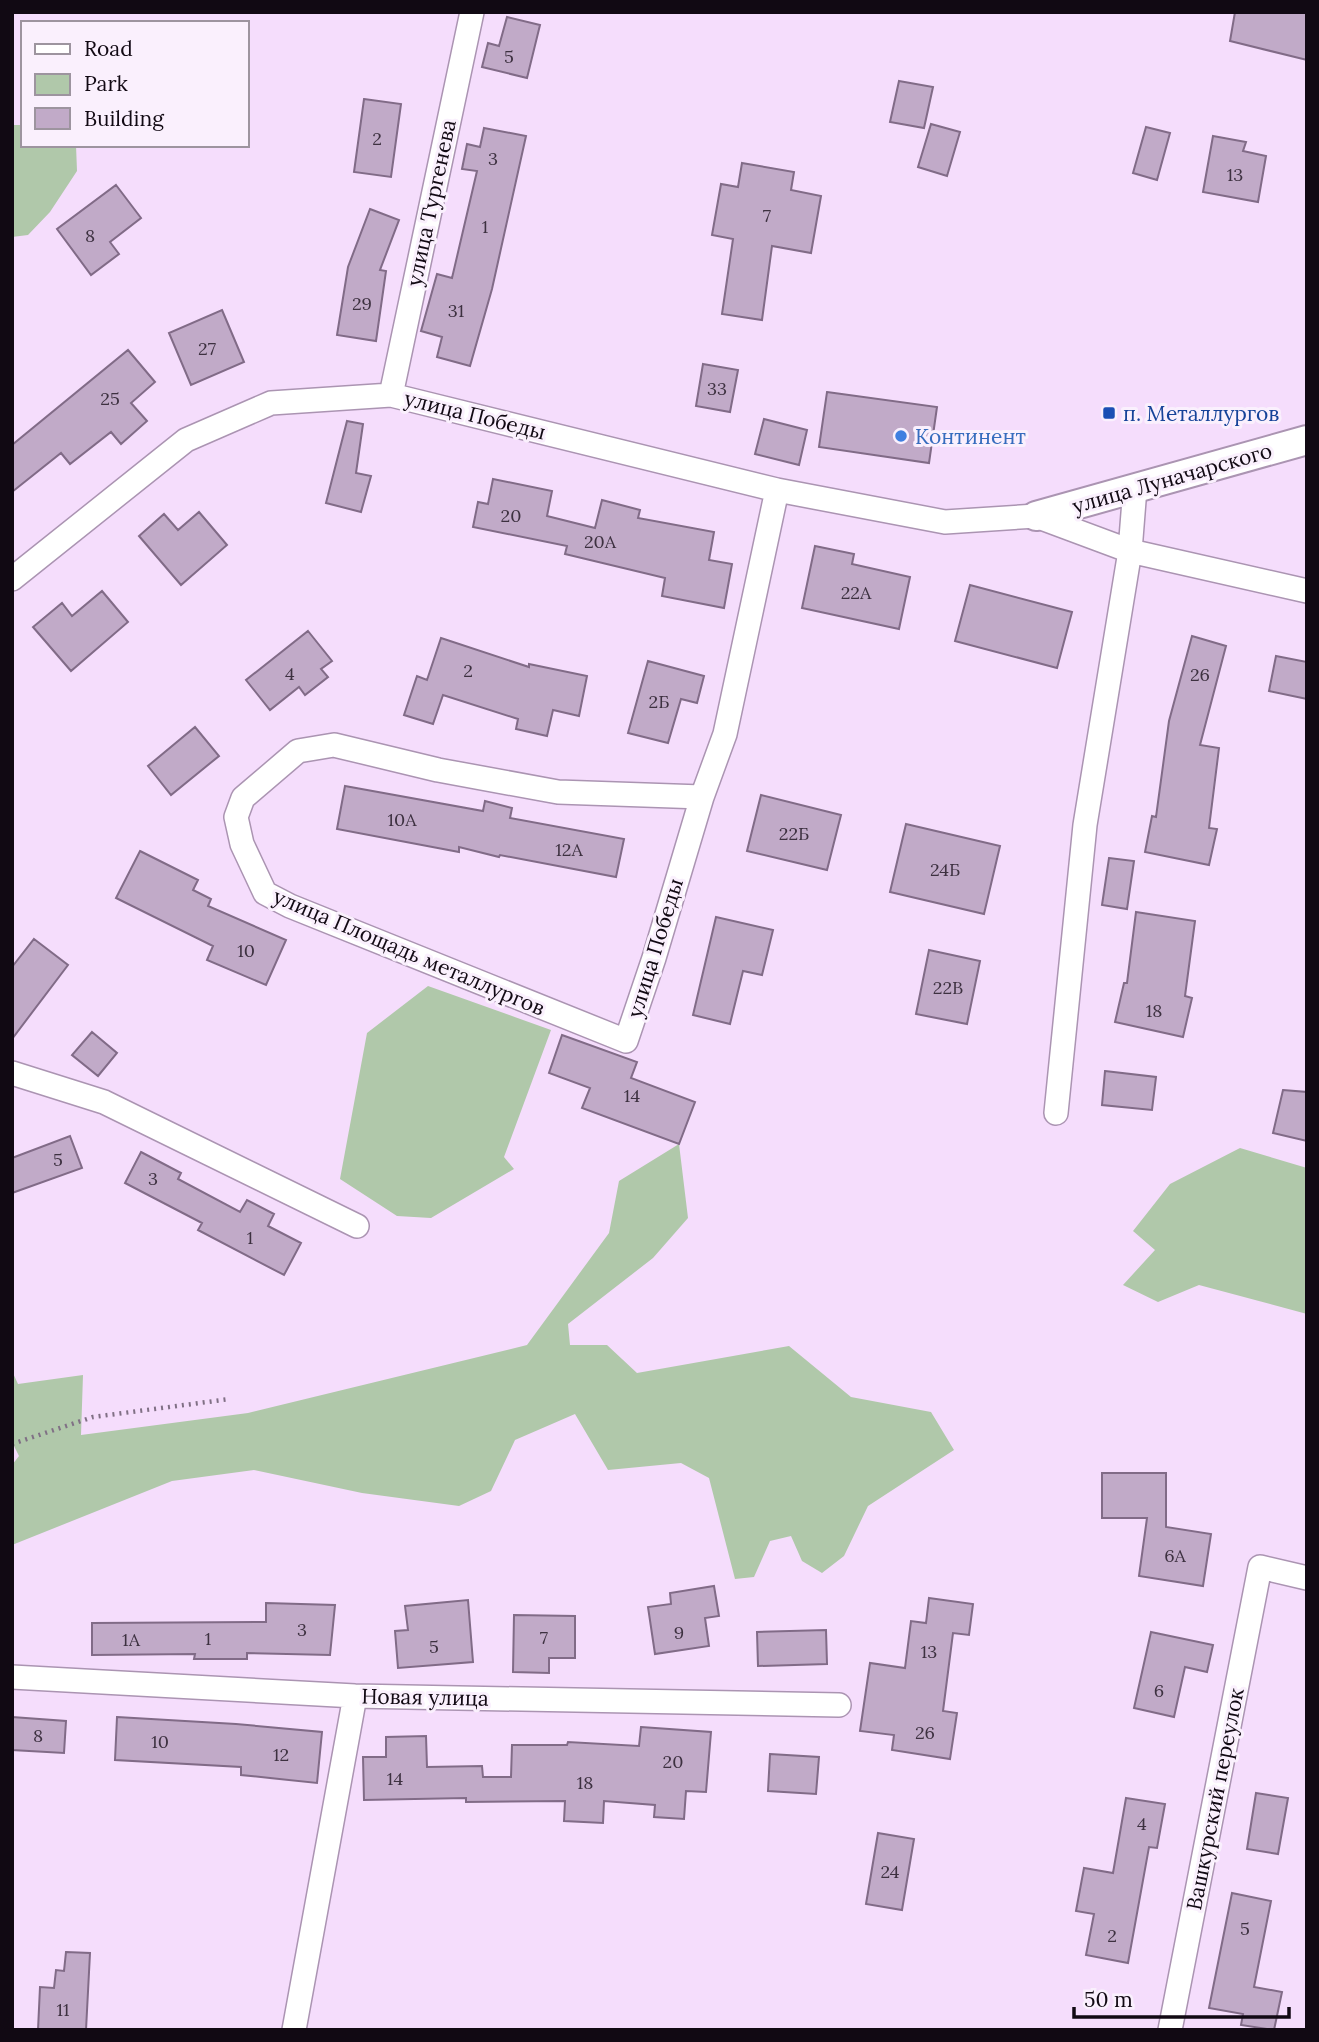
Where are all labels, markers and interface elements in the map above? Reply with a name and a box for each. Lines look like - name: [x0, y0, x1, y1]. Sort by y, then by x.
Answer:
- legend: [21, 21, 248, 147]
- text: Road: [84, 35, 133, 62]
- house number: 5: [504, 45, 514, 68]
- text: Park: [84, 70, 128, 97]
- text: Building: [84, 105, 164, 132]
- street label: улица Тургенева: [400, 117, 462, 289]
- house number: 2: [372, 127, 382, 150]
- house number: 3: [488, 147, 498, 170]
- house number: 13: [1227, 163, 1243, 186]
- house number: 7: [763, 204, 771, 227]
- house number: 1: [482, 215, 488, 238]
- house number: 8: [85, 224, 95, 247]
- house number: 29: [352, 292, 372, 315]
- house number: 31: [448, 299, 464, 322]
- house number: 27: [198, 337, 216, 360]
- house number: 33: [707, 377, 727, 400]
- street label: улица Победы: [402, 384, 548, 446]
- house number: 25: [100, 387, 120, 410]
- place label: п. Металлургов: [1123, 400, 1279, 427]
- marker: п. Металлургов: [1101, 405, 1117, 421]
- place label: Континент: [915, 423, 1026, 450]
- marker: Континент: [893, 428, 909, 444]
- street label: улица Луначарского: [1069, 437, 1275, 519]
- house number: 20: [501, 504, 521, 527]
- house number: 20А: [584, 530, 617, 553]
- house number: 22А: [841, 581, 872, 604]
- house number: 2: [463, 659, 473, 682]
- house number: 4: [285, 662, 295, 685]
- house number: 26: [1190, 663, 1210, 686]
- house number: 2Б: [649, 690, 669, 713]
- house number: 10А: [388, 808, 417, 831]
- house number: 22Б: [779, 822, 809, 845]
- house number: 12А: [555, 838, 583, 861]
- house number: 24Б: [930, 858, 960, 881]
- street label: улица Победы: [621, 875, 689, 1021]
- street label: улица Площадь металлургов: [269, 882, 549, 1022]
- house number: 10: [237, 939, 255, 962]
- house number: 22В: [933, 976, 963, 999]
- house number: 18: [1146, 999, 1162, 1022]
- house number: 14: [624, 1084, 640, 1107]
- house number: 5: [53, 1148, 63, 1171]
- house number: 3: [148, 1167, 158, 1190]
- house number: 1: [247, 1226, 253, 1249]
- house number: 6А: [1164, 1544, 1187, 1567]
- house number: 3: [297, 1618, 307, 1641]
- house number: 9: [674, 1621, 684, 1644]
- house number: 7: [540, 1626, 548, 1649]
- house number: 1: [205, 1627, 211, 1650]
- house number: 1А: [122, 1628, 141, 1651]
- house number: 5: [429, 1635, 439, 1658]
- house number: 13: [921, 1640, 937, 1663]
- house number: 6: [1154, 1679, 1164, 1702]
- street label: Новая улица: [361, 1682, 489, 1712]
- street label: Вашкурский переулок: [1180, 1685, 1250, 1912]
- house number: 26: [915, 1721, 935, 1744]
- house number: 8: [33, 1724, 43, 1747]
- house number: 10: [151, 1730, 169, 1753]
- house number: 12: [273, 1743, 289, 1766]
- house number: 20: [663, 1750, 683, 1773]
- house number: 14: [387, 1767, 403, 1790]
- house number: 18: [577, 1771, 593, 1794]
- house number: 4: [1137, 1812, 1147, 1835]
- house number: 24: [880, 1860, 900, 1883]
- house number: 5: [1240, 1917, 1250, 1940]
- house number: 2: [1107, 1924, 1117, 1947]
- scale bar: [1074, 1976, 1289, 2020]
- text: 50 m: [1084, 1986, 1133, 2013]
- house number: 11: [56, 1998, 70, 2021]

